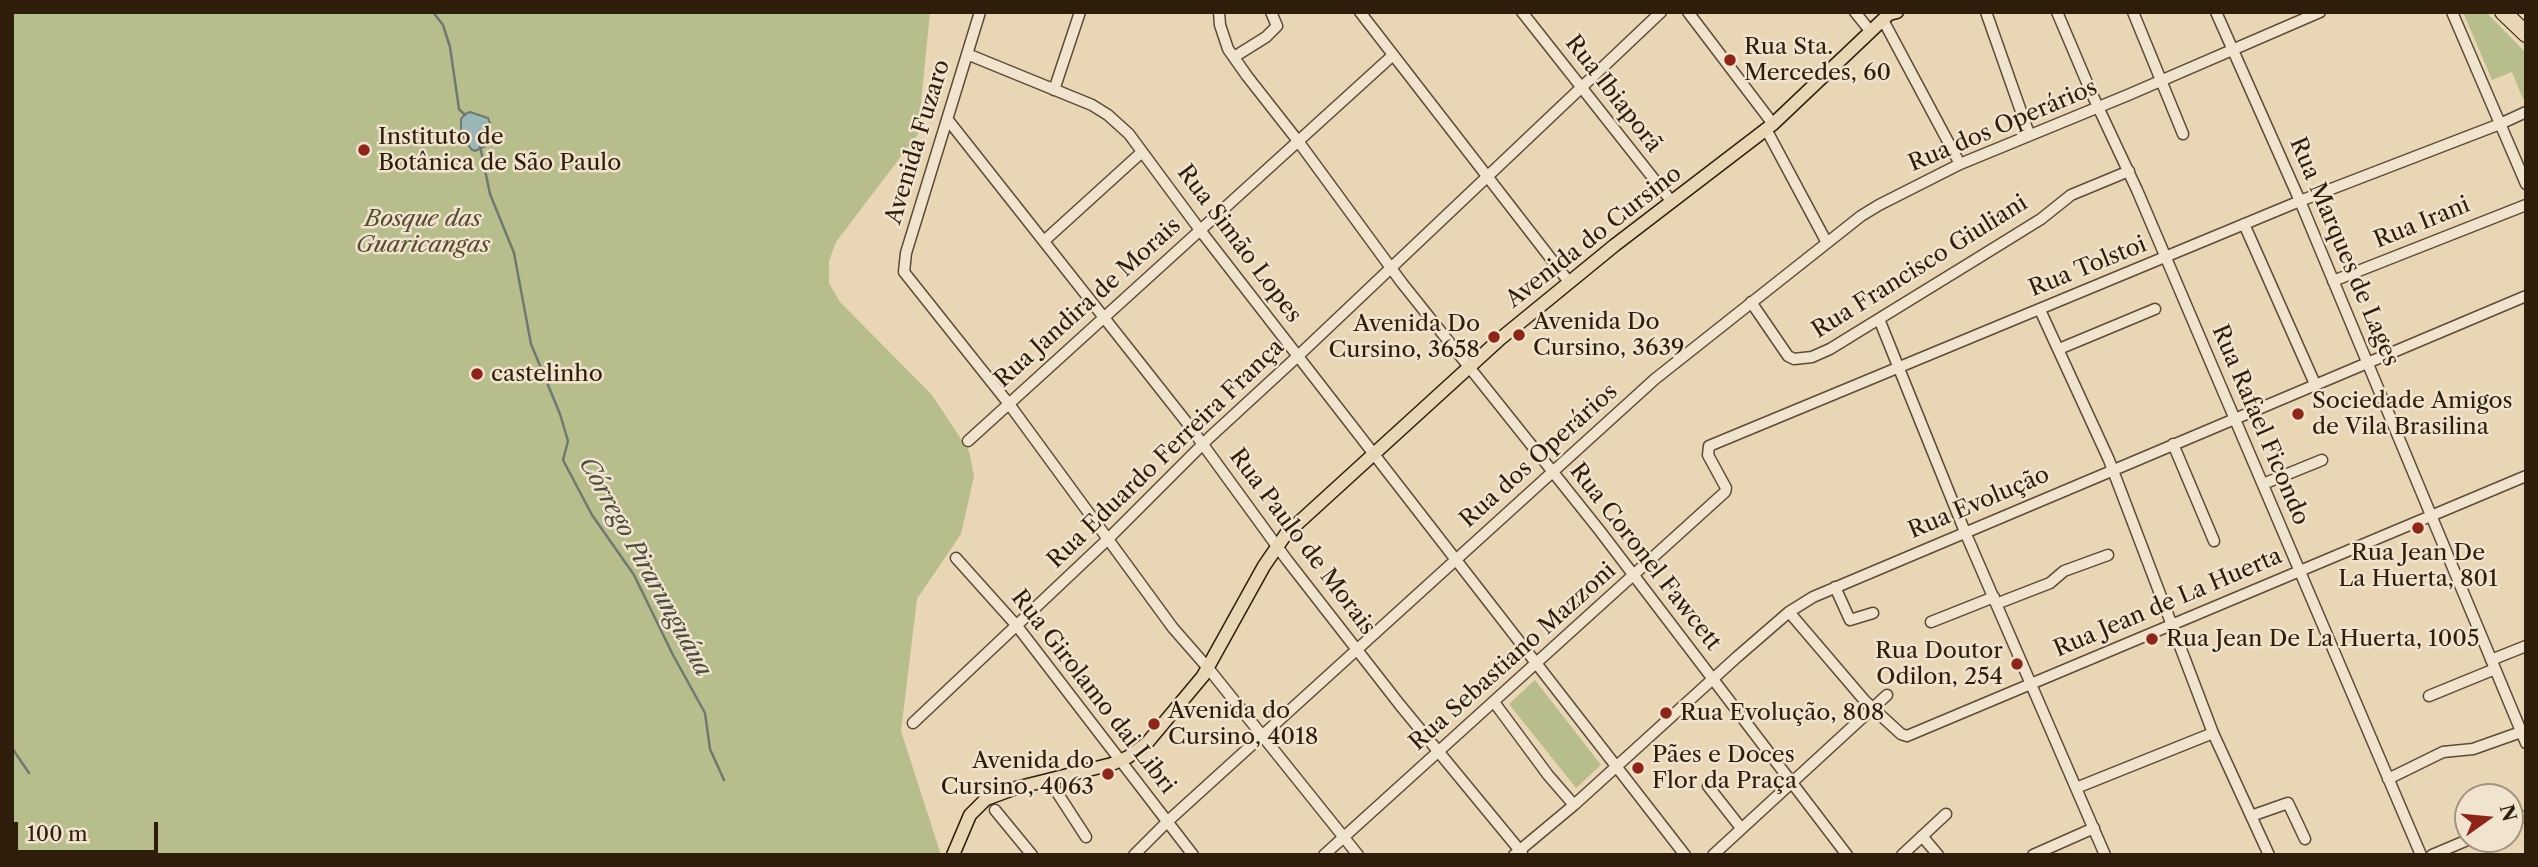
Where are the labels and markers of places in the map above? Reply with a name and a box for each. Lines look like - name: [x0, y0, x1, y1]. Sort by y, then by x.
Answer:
- place label: Rua Sta. Mercedes, 60: [1744, 33, 1891, 87]
- marker: Rua Sta. Mercedes, 60: [1722, 52, 1738, 68]
- place label: Instituto de Botânica de São Paulo: [378, 123, 621, 177]
- marker: Instituto de Botânica de São Paulo: [356, 142, 372, 158]
- place label: Avenida Do Cursino, 3639: [1533, 308, 1685, 362]
- place label: Avenida Do Cursino, 3658: [1328, 310, 1480, 364]
- marker: Avenida Do Cursino, 3639: [1511, 327, 1527, 343]
- marker: Avenida Do Cursino, 3658: [1486, 329, 1502, 345]
- place label: castelinho: [491, 360, 603, 388]
- marker: castelinho: [469, 366, 485, 382]
- place label: Sociedade Amigos de Vila Brasilina: [2312, 387, 2513, 441]
- marker: Sociedade Amigos de Vila Brasilina: [2290, 406, 2306, 422]
- marker: Rua Jean De La Huerta, 801: [2410, 520, 2426, 536]
- place label: Rua Jean De La Huerta, 801: [2338, 539, 2498, 593]
- place label: Rua Jean De La Huerta, 1005: [2166, 625, 2479, 653]
- marker: Rua Jean De La Huerta, 1005: [2144, 631, 2160, 647]
- place label: Rua Doutor Odilon, 254: [1875, 637, 2003, 691]
- marker: Rua Doutor Odilon, 254: [2009, 656, 2025, 672]
- place label: Avenida do Cursino, 4018: [1168, 697, 1318, 751]
- place label: Rua Evolução, 808: [1680, 699, 1884, 727]
- marker: Rua Evolução, 808: [1658, 705, 1674, 721]
- marker: Avenida do Cursino, 4018: [1146, 716, 1162, 732]
- place label: Pães e Doces Flor da Praça: [1652, 741, 1797, 795]
- place label: Avenida do Cursino, 4063: [941, 747, 1094, 801]
- marker: Pães e Doces Flor da Praça: [1630, 760, 1646, 776]
- marker: Avenida do Cursino, 4063: [1100, 766, 1116, 782]

